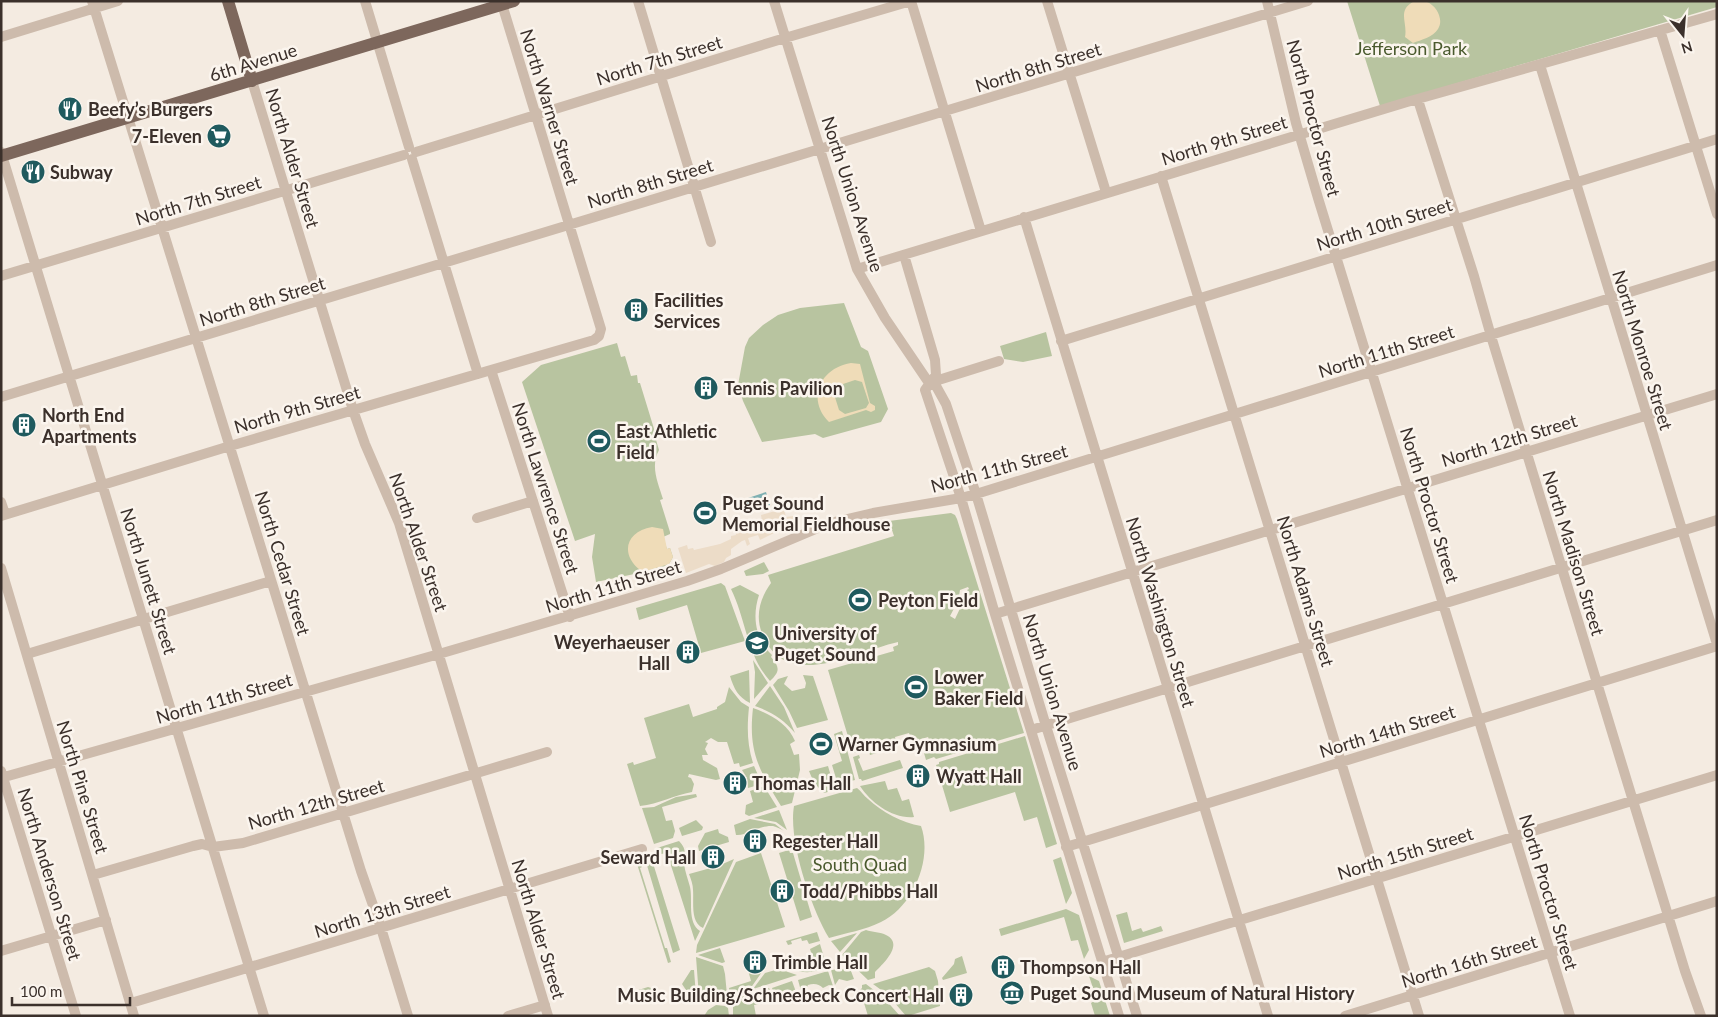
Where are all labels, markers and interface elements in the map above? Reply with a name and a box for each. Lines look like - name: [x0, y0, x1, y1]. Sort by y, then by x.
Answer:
- north arrow: [1658, 10, 1708, 60]
- street label: North Warner Street: [516, 26, 584, 188]
- street label: North 7th Street: [593, 30, 725, 90]
- street label: North 8th Street: [972, 37, 1104, 97]
- street label: North Proctor Street: [1282, 37, 1346, 199]
- park label: Jefferson Park: [1355, 37, 1468, 59]
- street label: 6th Avenue: [206, 38, 300, 86]
- text: N: [1679, 38, 1695, 58]
- street label: North Alder Street: [261, 86, 325, 231]
- restaurant icon: Beefy’s Burgers: [57, 96, 83, 122]
- place label: Beefy’s Burgers: [88, 98, 213, 120]
- street label: North 9th Street: [1158, 110, 1290, 170]
- street label: North Union Avenue: [817, 113, 889, 275]
- supermarket icon: 7-Eleven: [206, 123, 232, 149]
- place label: 7-Eleven: [132, 125, 202, 147]
- street label: North 8th Street: [584, 153, 716, 213]
- restaurant icon: Subway: [20, 159, 46, 185]
- place label: Subway: [50, 161, 113, 183]
- street label: North 7th Street: [132, 170, 264, 230]
- street label: North 10th Street: [1313, 193, 1455, 255]
- street label: North Monroe Street: [1608, 267, 1678, 433]
- street label: North 8th Street: [196, 271, 328, 331]
- place label: Facilities Services: [654, 289, 724, 332]
- building icon: Facilities Services: [623, 297, 649, 323]
- street label: North 11th Street: [1315, 320, 1457, 382]
- building icon: Tennis Pavilion: [693, 375, 719, 401]
- place label: Tennis Pavilion: [724, 377, 843, 399]
- street label: North 9th Street: [231, 380, 363, 438]
- street label: North Lawrence Street: [508, 399, 584, 577]
- place label: North End Apartments: [41, 404, 137, 447]
- street label: North 12th Street: [1438, 409, 1580, 471]
- building icon: North End Apartments: [11, 412, 37, 438]
- place label: East Athletic Field: [616, 420, 717, 463]
- street label: North Proctor Street: [1396, 424, 1464, 586]
- sports icon: East Athletic Field: [586, 428, 612, 454]
- street label: North 11th Street: [928, 439, 1070, 497]
- street label: North Madison Street: [1538, 468, 1610, 639]
- street label: North Alder Street: [385, 470, 453, 615]
- street label: North Cedar Street: [251, 488, 316, 638]
- place label: Puget Sound Memorial Fieldhouse: [722, 492, 891, 535]
- sports icon: Puget Sound Memorial Fieldhouse: [692, 500, 718, 526]
- street label: North Junett Street: [116, 505, 182, 657]
- street label: North Adams Street: [1273, 513, 1340, 669]
- street label: North Washington Street: [1122, 514, 1201, 710]
- street label: North 11th Street: [542, 555, 684, 617]
- sports icon: Peyton Field: [847, 587, 873, 613]
- place label: Peyton Field: [878, 589, 978, 611]
- street label: North Union Avenue: [1019, 611, 1087, 773]
- place label: University of Puget Sound: [774, 622, 877, 665]
- school or university icon: University of Puget Sound: [744, 630, 770, 656]
- place label: Weyerhaeuser Hall: [554, 631, 670, 674]
- building icon: Weyerhaeuser Hall: [675, 639, 701, 665]
- place label: Lower Baker Field: [934, 666, 1023, 709]
- street label: North 11th Street: [153, 668, 295, 728]
- sports icon: Lower Baker Field: [903, 674, 929, 700]
- street label: North 14th Street: [1316, 700, 1458, 762]
- street label: North Pine Street: [52, 718, 114, 857]
- sports icon: Warner Gymnasium: [808, 731, 834, 757]
- place label: Warner Gymnasium: [838, 733, 996, 755]
- building icon: Wyatt Hall: [905, 763, 931, 789]
- place label: Wyatt Hall: [936, 765, 1022, 787]
- building icon: Thomas Hall: [722, 770, 748, 796]
- place label: Thomas Hall: [752, 772, 851, 794]
- street label: North 12th Street: [245, 774, 387, 834]
- street label: North Anderson Street: [13, 785, 87, 963]
- street label: North Proctor Street: [1515, 811, 1583, 973]
- street label: North 15th Street: [1334, 822, 1476, 884]
- building icon: Regester Hall: [742, 828, 768, 854]
- place label: Regester Hall: [772, 830, 878, 852]
- building icon: Seward Hall: [700, 844, 726, 870]
- place label: Seward Hall: [600, 846, 696, 868]
- park label: South Quad: [813, 853, 907, 875]
- street label: North Alder Street: [507, 857, 571, 1002]
- building icon: Todd/Phibbs Hall: [769, 878, 795, 904]
- street label: North 13th Street: [311, 880, 453, 942]
- place label: Todd/Phibbs Hall: [800, 880, 938, 902]
- street label: North 16th Street: [1398, 930, 1540, 992]
- building icon: Trimble Hall: [742, 949, 768, 975]
- place label: Trimble Hall: [772, 951, 868, 973]
- building icon: Thompson Hall: [990, 954, 1016, 980]
- place label: Thompson Hall: [1020, 956, 1141, 978]
- scale bar: [12, 974, 130, 1006]
- museum icon: Puget Sound Museum of Natural History: [999, 980, 1025, 1006]
- text: 100 m: [20, 982, 62, 1000]
- building icon: Music Building/Schneebeck Concert Hall: [948, 982, 974, 1008]
- place label: Puget Sound Museum of Natural History: [1030, 982, 1355, 1004]
- place label: Music Building/Schneebeck Concert Hall: [617, 984, 944, 1006]

